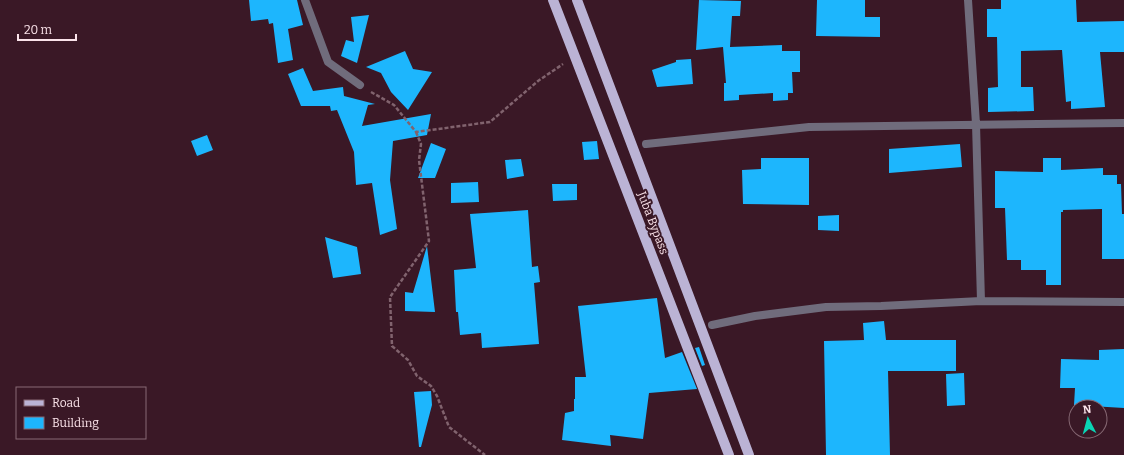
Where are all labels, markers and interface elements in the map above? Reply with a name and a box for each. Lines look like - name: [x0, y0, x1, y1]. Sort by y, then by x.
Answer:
- scale bar: [18, 16, 76, 42]
- text: 20 m: [24, 23, 53, 37]
- street label: Juba Bypass: [634, 189, 671, 257]
- legend: [16, 387, 146, 439]
- text: Road: [52, 396, 80, 410]
- north arrow: [1068, 399, 1108, 439]
- text: N: [1082, 403, 1092, 416]
- text: Building: [52, 416, 99, 430]

